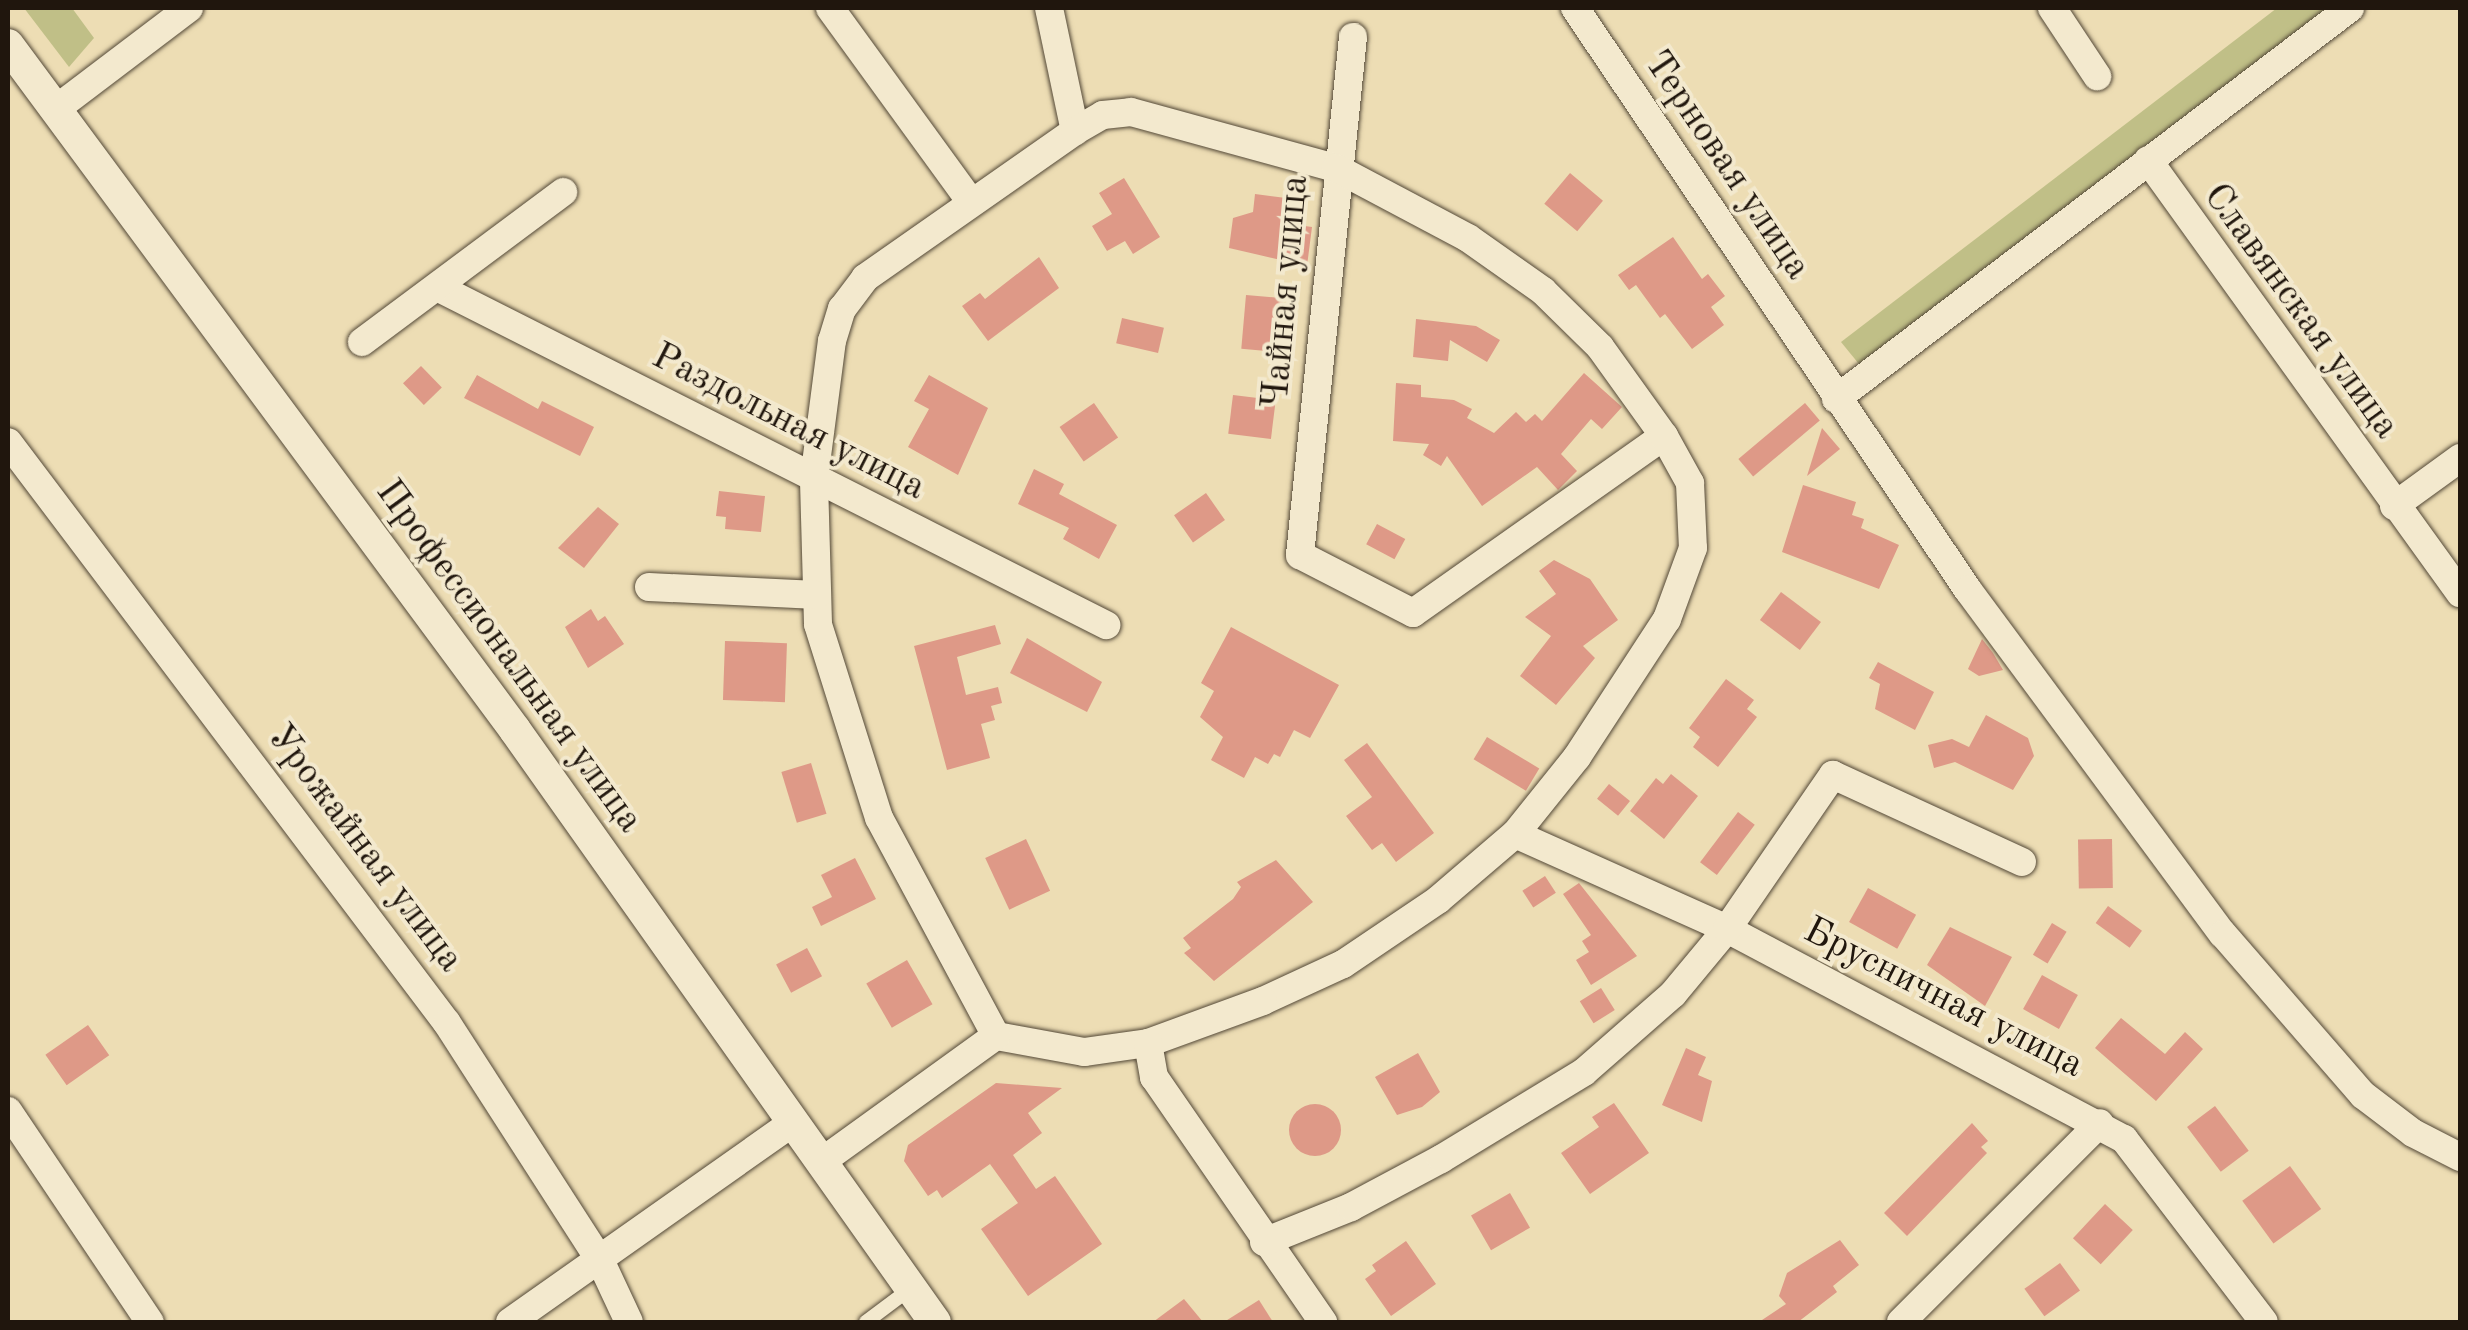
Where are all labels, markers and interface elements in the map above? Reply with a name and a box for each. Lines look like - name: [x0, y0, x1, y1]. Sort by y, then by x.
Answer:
- street label: Терновая улица: [1633, 43, 1819, 289]
- street label: Чайная улица: [1254, 173, 1320, 411]
- street label: Славянская улица: [2192, 176, 2408, 448]
- street label: Раздольная улица: [644, 334, 932, 512]
- street label: Профессиональная улица: [365, 472, 651, 842]
- street label: Урожайная улица: [256, 716, 472, 982]
- street label: Брусничная улица: [1795, 909, 2091, 1089]

